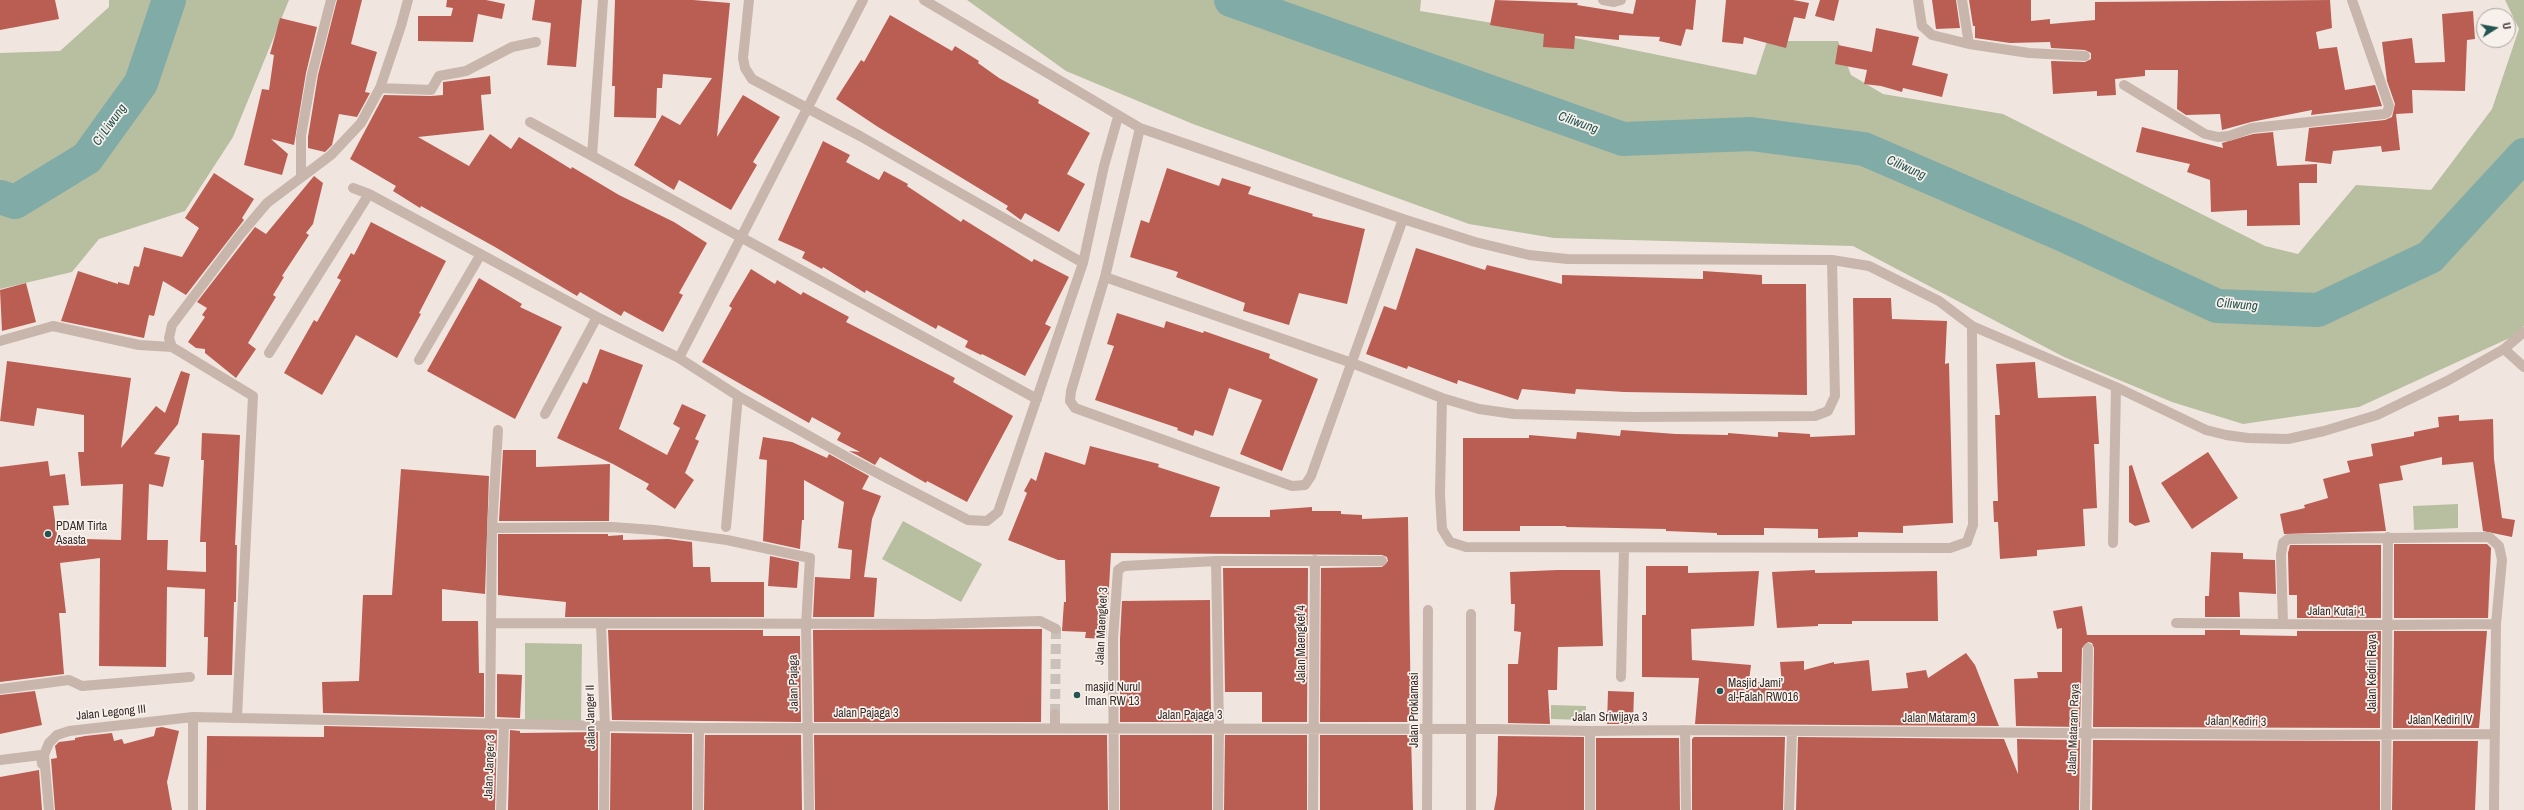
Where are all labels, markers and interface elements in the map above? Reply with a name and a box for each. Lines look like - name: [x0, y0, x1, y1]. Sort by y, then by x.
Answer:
- north arrow: [2476, 8, 2516, 48]
- text: U: [2499, 21, 2514, 30]
- water label: Ci Liwung: [90, 101, 130, 149]
- water label: Ciliwung: [1556, 109, 1600, 137]
- water label: Ciliwung: [1884, 152, 1928, 184]
- water label: Ciliwung: [2216, 295, 2258, 315]
- place label: PDAM Tirta Asasta: [56, 520, 107, 548]
- marker: PDAM Tirta Asasta: [43, 529, 53, 539]
- street label: Jalan Maengket 3: [1093, 587, 1111, 665]
- street label: Jalan Kutai 1: [2307, 604, 2365, 620]
- street label: Jalan Maengket 4: [1295, 605, 1309, 683]
- street label: Jalan Kediri Raya: [2366, 634, 2380, 712]
- street label: Jalan Pajaga: [786, 654, 802, 712]
- street label: Jalan Proklamasi: [1408, 672, 1422, 748]
- place label: Masjid Jami' al-Falah RW016: [1728, 677, 1798, 705]
- place label: masjid Nurul Iman RW 13: [1085, 681, 1140, 709]
- street label: Jalan Mataram Raya: [2065, 683, 2083, 775]
- street label: Jalan Janger II: [583, 685, 599, 749]
- marker: Masjid Jami' al-Falah RW016: [1715, 686, 1725, 696]
- marker: masjid Nurul Iman RW 13: [1072, 690, 1082, 700]
- street label: Jalan Legong III: [75, 702, 147, 724]
- street label: Jalan Pajaga 3: [833, 707, 899, 721]
- street label: Jalan Pajaga 3: [1157, 709, 1223, 723]
- street label: Jalan Sriwijaya 3: [1573, 711, 1647, 725]
- street label: Jalan Mataram 3: [1902, 712, 1976, 726]
- street label: Jalan Kediri 3: [2206, 714, 2266, 730]
- street label: Jalan Kediri IV: [2408, 714, 2472, 728]
- street label: Jalan Janger 3: [482, 734, 498, 800]

